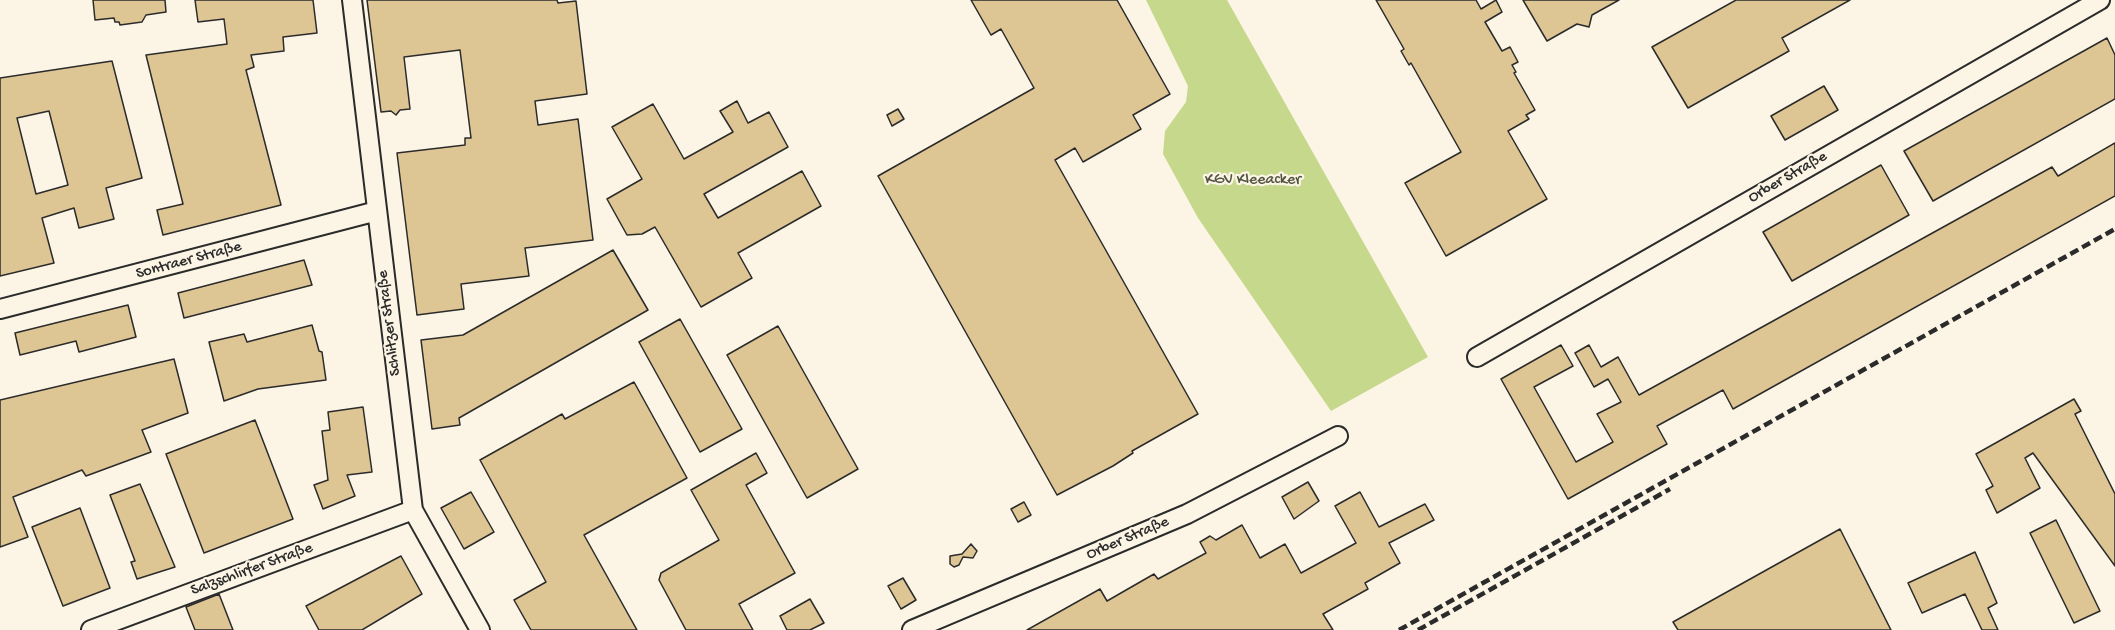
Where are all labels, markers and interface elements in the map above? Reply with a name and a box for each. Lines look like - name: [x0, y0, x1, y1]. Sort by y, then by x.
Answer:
- street label: Orber Straße: [1745, 148, 1831, 208]
- park label: KGV Kleeacker: [1205, 171, 1301, 191]
- street label: Sontraer Straße: [134, 238, 244, 284]
- street label: Schlitzer Straße: [374, 269, 406, 377]
- street label: Orber Straße: [1084, 513, 1172, 565]
- street label: Salzschlirfer Straße: [188, 539, 316, 601]

